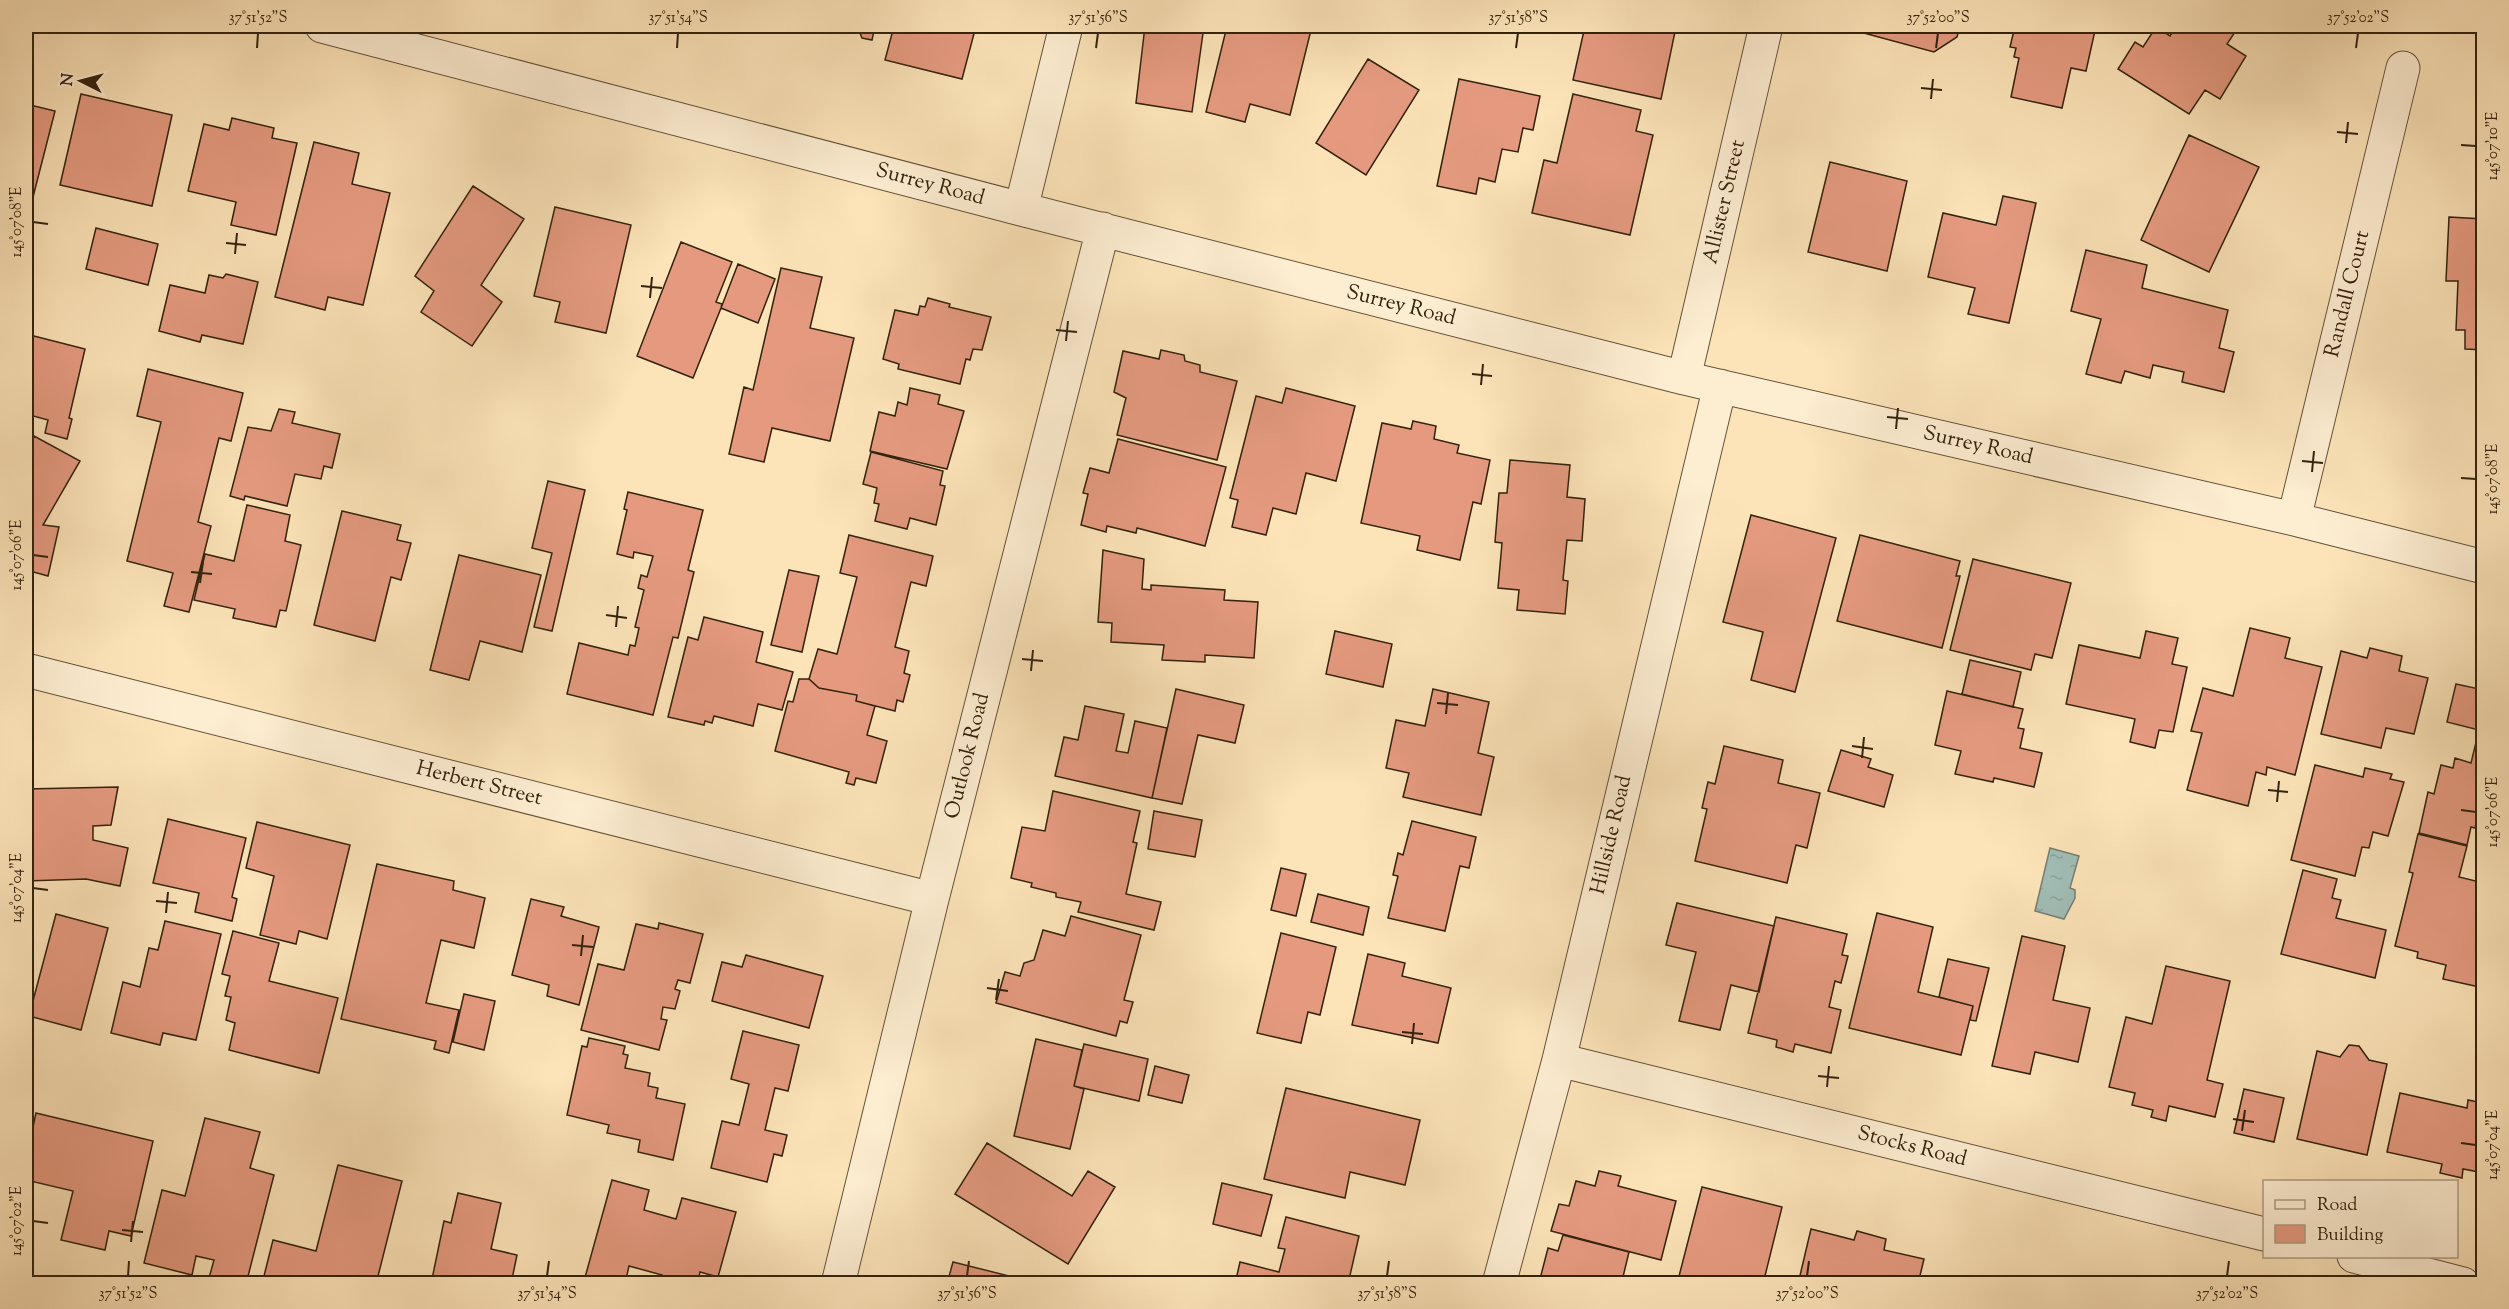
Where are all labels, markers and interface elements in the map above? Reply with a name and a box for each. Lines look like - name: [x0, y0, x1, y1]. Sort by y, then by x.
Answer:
- text: 37°51'52"S: [229, 8, 287, 29]
- text: 37°51'54"S: [648, 8, 708, 29]
- text: 37°51'56"S: [1068, 8, 1128, 29]
- text: 37°51'58"S: [1488, 8, 1548, 29]
- text: 37°52'00"S: [1906, 8, 1970, 29]
- text: 37°52'02"S: [2327, 8, 2389, 29]
- north arrow: [51, 51, 111, 111]
- text: N: [56, 72, 81, 87]
- text: 145°07'10"E: [2483, 112, 2504, 180]
- street label: Allister Street: [1696, 137, 1754, 267]
- street label: Surrey Road: [872, 156, 988, 214]
- text: 145°07'08"E: [7, 187, 28, 257]
- street label: Randall Court: [2318, 227, 2378, 361]
- street label: Surrey Road: [1343, 278, 1459, 334]
- street label: Surrey Road: [1920, 419, 2036, 473]
- text: 145°07'08"E: [2483, 444, 2504, 514]
- text: 145°07'06"E: [7, 520, 28, 590]
- street label: Outlook Road: [938, 690, 998, 822]
- street label: Herbert Street: [413, 754, 545, 814]
- street label: Hillside Road: [1584, 772, 1640, 898]
- text: 145°07'06"E: [2483, 777, 2504, 847]
- text: 145°07'04"E: [7, 853, 28, 923]
- text: 145°07'04"E: [2483, 1110, 2504, 1180]
- street label: Stocks Road: [1854, 1119, 1970, 1175]
- legend: [2263, 1180, 2458, 1258]
- text: 145°07'02"E: [7, 1186, 28, 1256]
- text: Road: [2317, 1193, 2357, 1219]
- text: Building: [2317, 1223, 2383, 1249]
- text: 37°51'52"S: [99, 1284, 157, 1305]
- text: 37°51'54"S: [517, 1284, 577, 1305]
- text: 37°51'56"S: [937, 1284, 997, 1305]
- text: 37°51'58"S: [1357, 1284, 1417, 1305]
- text: 37°52'00"S: [1775, 1284, 1839, 1305]
- text: 37°52'02"S: [2196, 1284, 2258, 1305]

